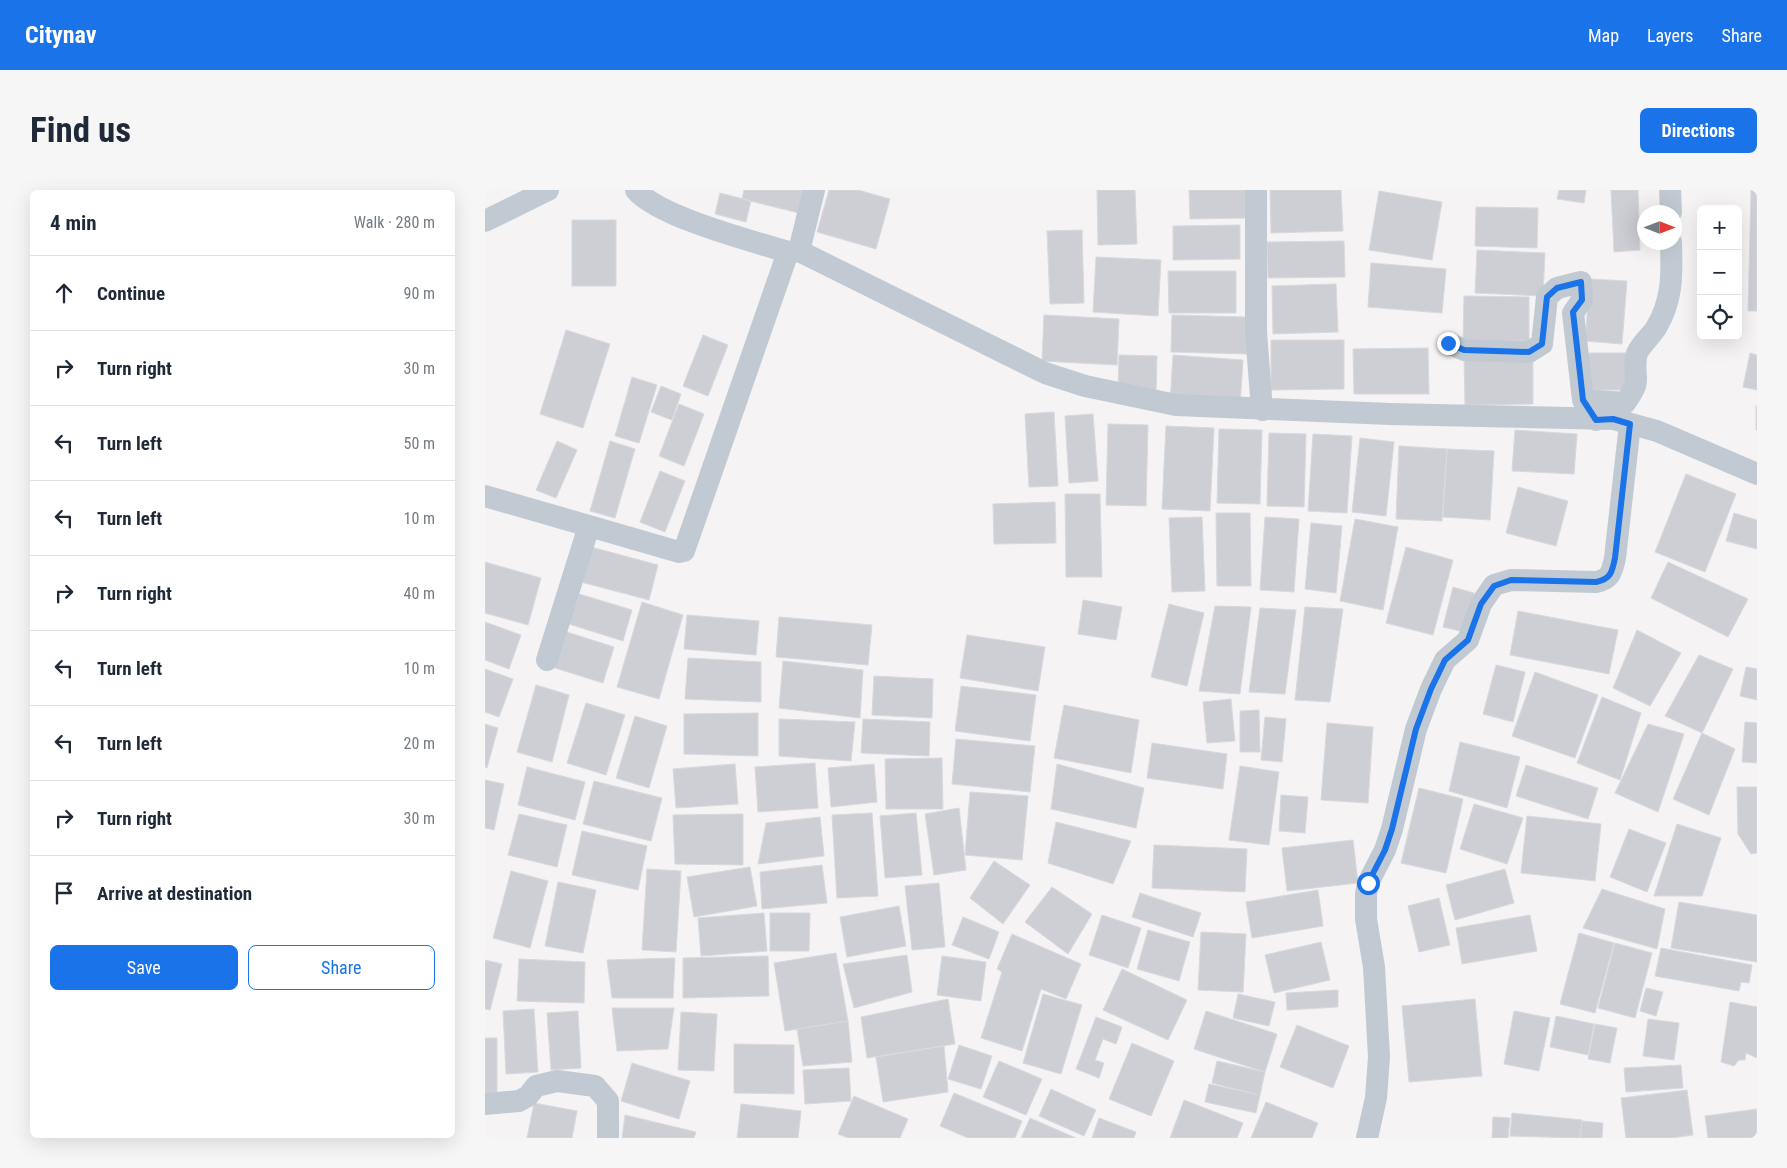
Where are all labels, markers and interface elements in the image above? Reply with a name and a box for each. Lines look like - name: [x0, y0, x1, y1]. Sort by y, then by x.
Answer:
- text: Citynav: [25, 21, 96, 49]
- text: Map: [1588, 25, 1619, 46]
- text: Layers: [1647, 25, 1694, 46]
- text: Share: [1722, 25, 1762, 46]
- button: Directions: [1640, 108, 1757, 153]
- text: Find us: [30, 110, 131, 151]
- north arrow: [1637, 205, 1682, 250]
- map controls: [1697, 205, 1742, 340]
- button: +: [1697, 205, 1742, 250]
- text: 4 min: [50, 211, 97, 235]
- text: Walk · 280 m: [354, 213, 435, 232]
- button: −: [1697, 250, 1742, 295]
- icon: ahead: [50, 279, 78, 307]
- text: Continue: [97, 282, 165, 305]
- text: 90 m: [403, 284, 435, 303]
- button: locate: [1697, 295, 1742, 340]
- route end: [1437, 332, 1460, 355]
- icon: right: [50, 354, 78, 382]
- text: Turn right: [97, 357, 172, 380]
- text: 30 m: [403, 359, 435, 378]
- icon: left: [50, 429, 78, 457]
- text: Turn left: [97, 432, 162, 455]
- text: 50 m: [403, 434, 435, 453]
- icon: left: [50, 504, 78, 532]
- text: Turn left: [97, 507, 162, 530]
- text: 10 m: [403, 509, 435, 528]
- icon: right: [50, 579, 78, 607]
- text: Turn right: [97, 582, 172, 605]
- text: 40 m: [403, 584, 435, 603]
- icon: left: [50, 654, 78, 682]
- text: Turn left: [97, 657, 162, 680]
- text: 10 m: [403, 659, 435, 678]
- icon: left: [50, 729, 78, 757]
- text: Turn left: [97, 732, 162, 755]
- text: 20 m: [403, 734, 435, 753]
- icon: right: [50, 804, 78, 832]
- text: Turn right: [97, 807, 172, 830]
- text: 30 m: [403, 809, 435, 828]
- route start: [1357, 872, 1380, 895]
- icon: arrive: [50, 879, 78, 907]
- text: Arrive at destination: [97, 882, 252, 905]
- button: Save: [50, 945, 238, 990]
- button: Share: [248, 945, 435, 990]

